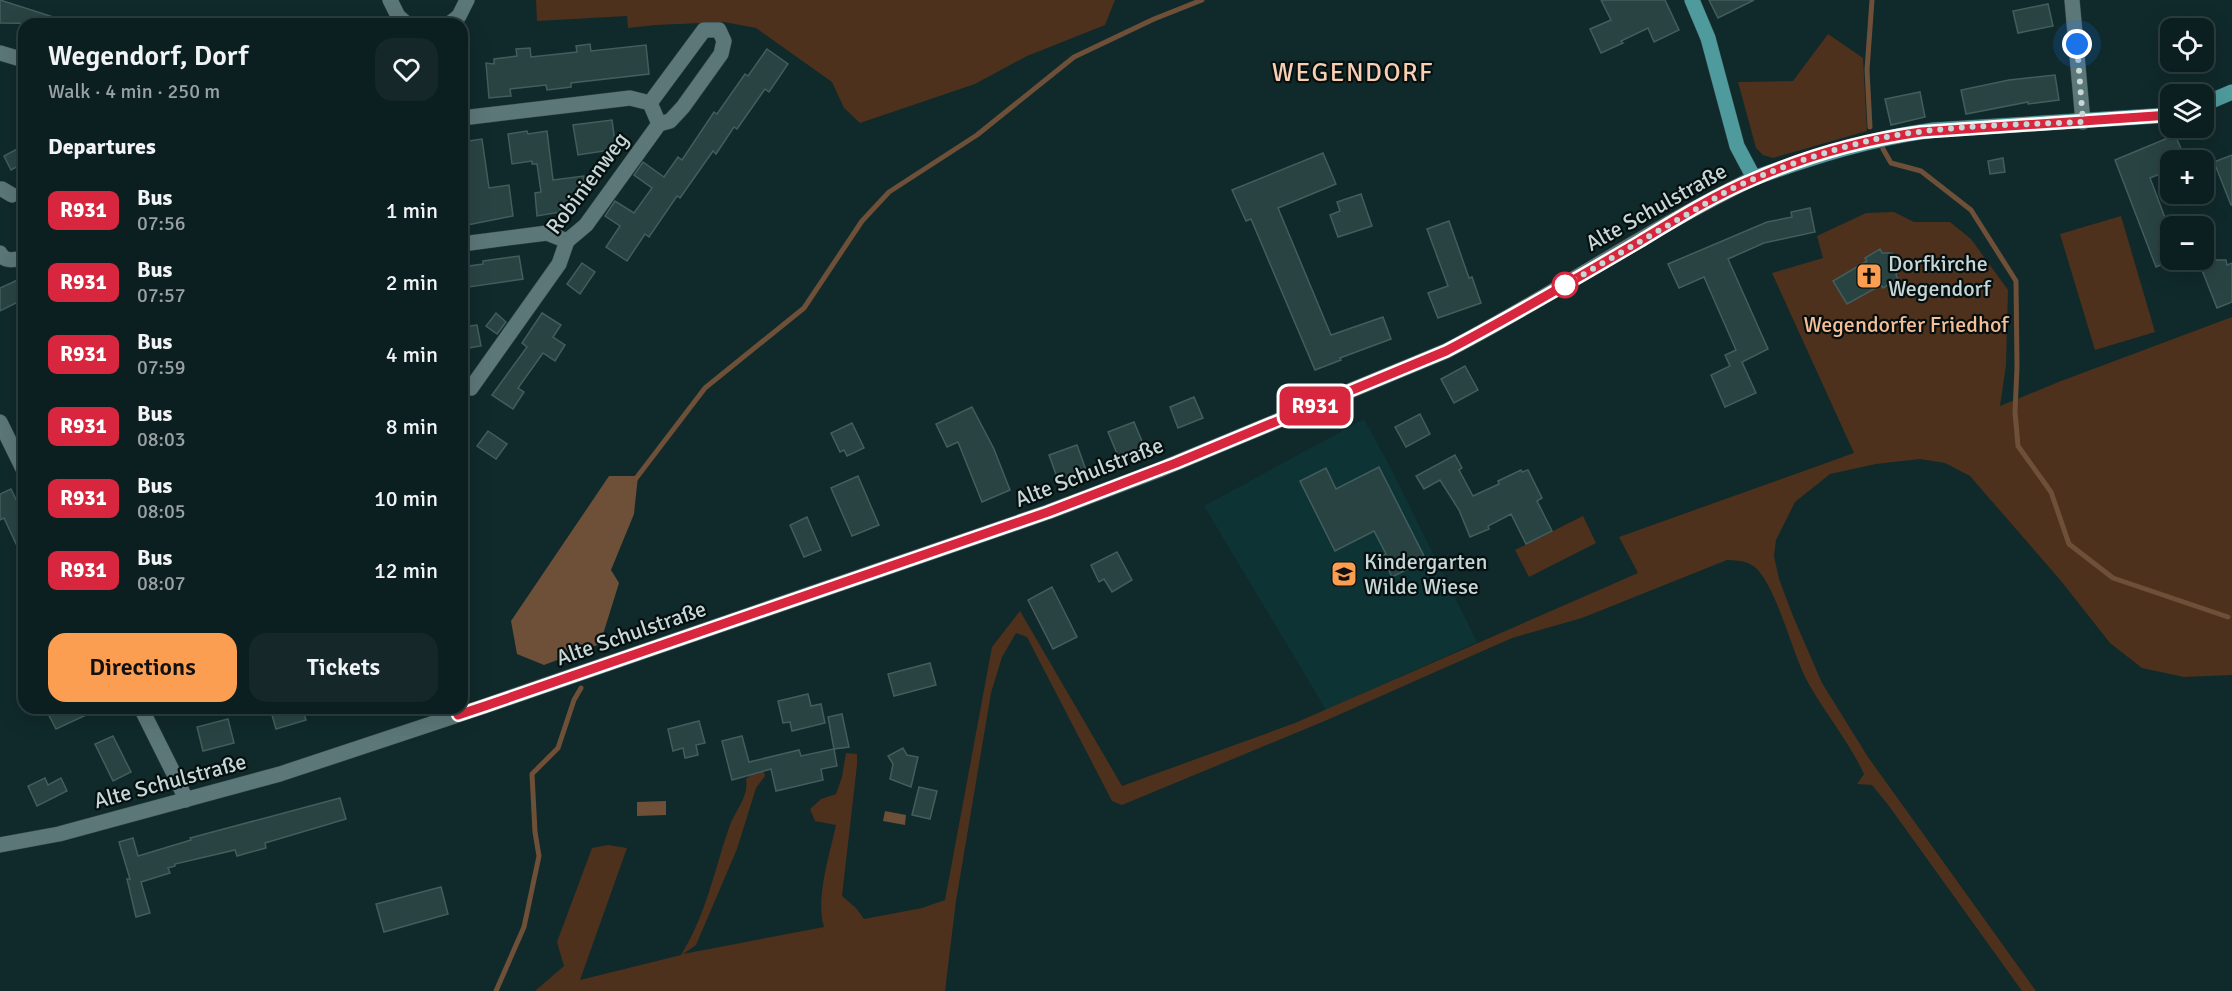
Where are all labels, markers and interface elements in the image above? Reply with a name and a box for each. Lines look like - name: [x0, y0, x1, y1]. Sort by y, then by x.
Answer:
- map controls: [2160, 18, 2214, 270]
- button: locate: [2160, 18, 2214, 72]
- your location: [2062, 29, 2092, 59]
- button: heart: [375, 38, 438, 101]
- text: Wegendorf, Dorf: [48, 39, 248, 73]
- district label: WEGENDORF: [1272, 57, 1434, 89]
- text: Walk · 4 min · 250 m: [48, 79, 220, 104]
- button: layers: [2160, 84, 2214, 138]
- street label: Robinienweg: [540, 127, 634, 239]
- text: Departures: [48, 133, 156, 160]
- button: +: [2160, 150, 2214, 204]
- street label: Alte Schulstraße: [1581, 157, 1731, 257]
- text: Bus: [137, 184, 172, 211]
- text: R931: [60, 197, 107, 223]
- text: 1 min: [386, 197, 438, 224]
- text: 07:56: [137, 211, 186, 236]
- button: −: [2160, 216, 2214, 270]
- place label: Dorfkirche Wegendorf: [1888, 250, 1992, 302]
- text: Bus: [137, 256, 172, 283]
- church icon: Dorfkirche Wegendorf: [1854, 261, 1884, 291]
- text: R931: [60, 269, 107, 295]
- text: 2 min: [386, 269, 438, 296]
- unlabelled marker: [1552, 272, 1578, 298]
- text: 07:57: [137, 283, 186, 308]
- park label: Wegendorfer Friedhof: [1803, 311, 2010, 338]
- text: Bus: [137, 328, 172, 355]
- text: R931: [60, 341, 107, 367]
- text: 4 min: [386, 341, 438, 368]
- text: 07:59: [137, 355, 186, 380]
- line badge: R931: [1273, 386, 1357, 426]
- text: R931: [1292, 393, 1338, 419]
- text: Bus: [137, 400, 172, 427]
- text: R931: [60, 413, 107, 439]
- text: 8 min: [386, 413, 438, 440]
- text: 08:03: [137, 427, 186, 452]
- street label: Alte Schulstraße: [1011, 431, 1167, 513]
- text: Bus: [137, 472, 172, 499]
- text: R931: [60, 485, 107, 511]
- text: 10 min: [374, 485, 438, 512]
- text: 08:05: [137, 499, 186, 524]
- text: Bus: [137, 544, 172, 571]
- place label: Kindergarten Wilde Wiese: [1364, 548, 1487, 600]
- text: R931: [60, 557, 107, 583]
- text: 12 min: [374, 557, 438, 584]
- school or university icon: Kindergarten Wilde Wiese: [1329, 559, 1359, 589]
- text: 08:07: [137, 571, 186, 596]
- street label: Alte Schulstraße: [552, 595, 710, 671]
- button: Directions: [48, 633, 237, 702]
- button: Tickets: [249, 633, 438, 702]
- street label: Alte Schulstraße: [91, 748, 249, 814]

